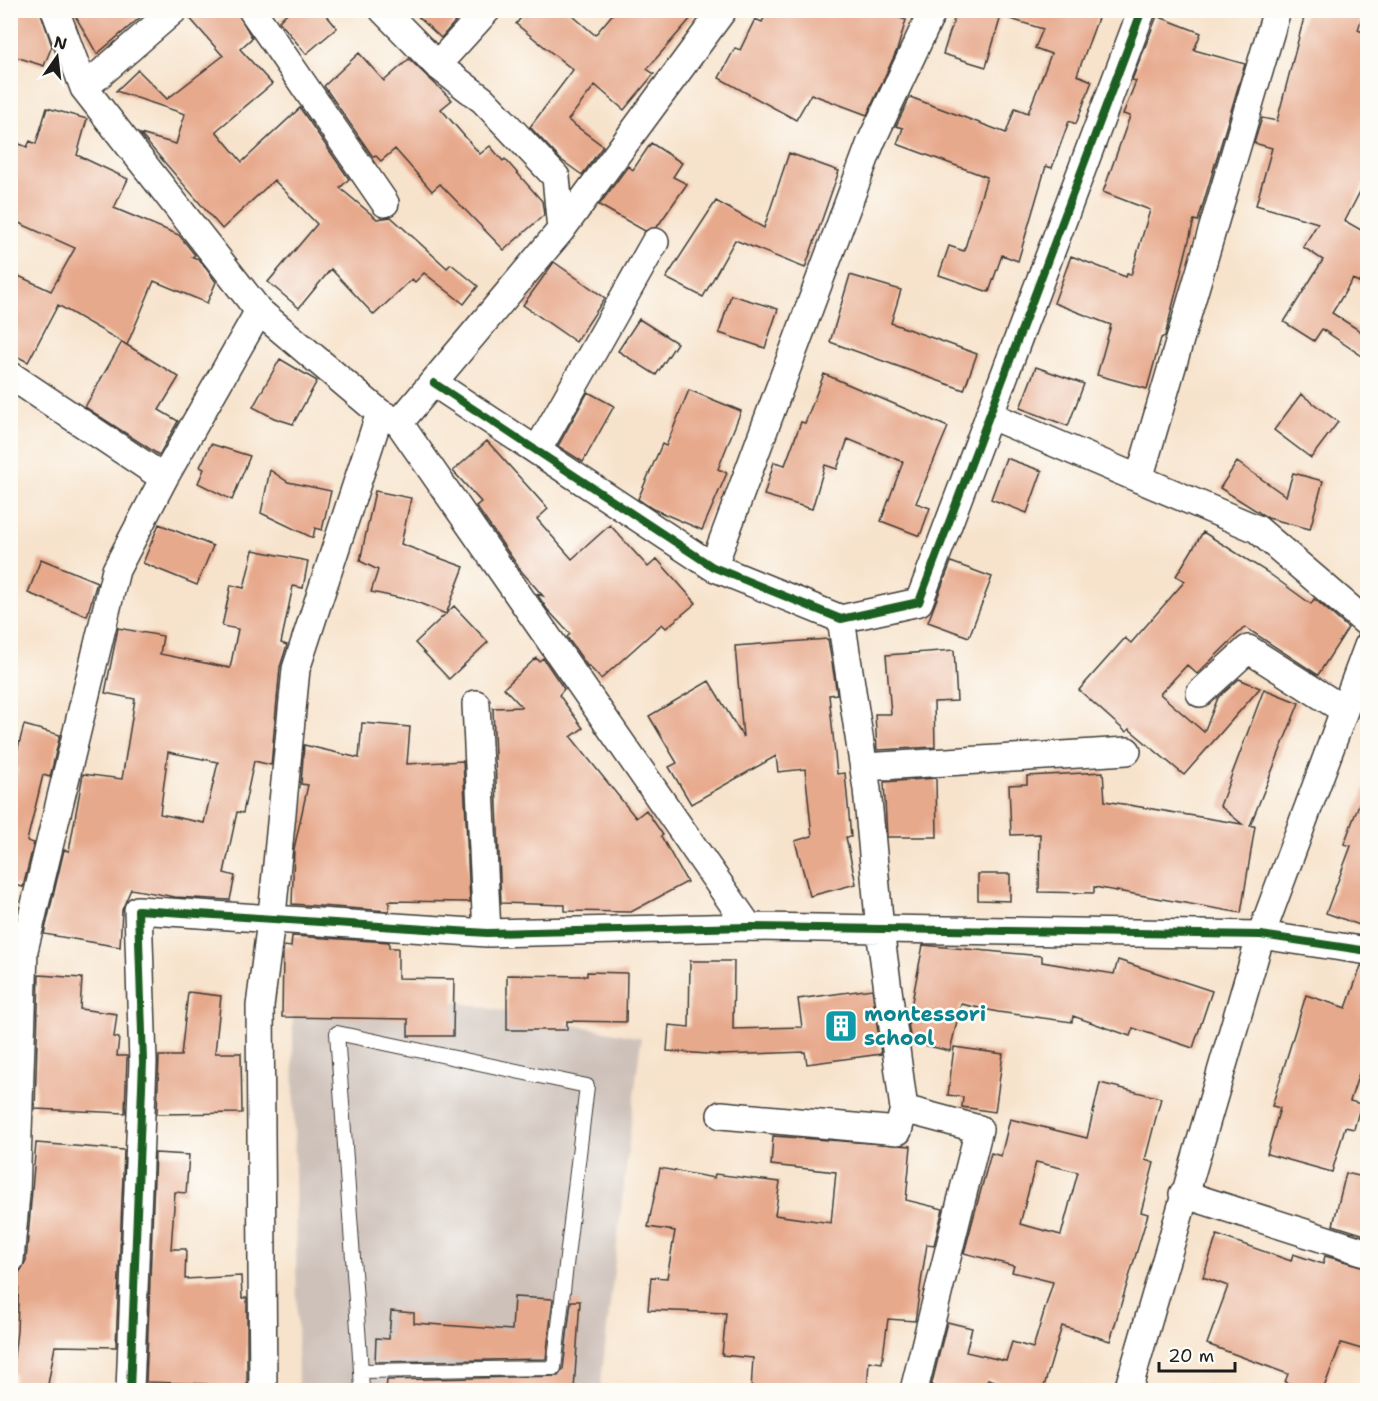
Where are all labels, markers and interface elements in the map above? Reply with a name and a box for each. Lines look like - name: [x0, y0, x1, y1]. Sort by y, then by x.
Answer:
- north arrow: [27, 27, 87, 87]
- text: N: [52, 31, 69, 55]
- place label: montessori school: [864, 1000, 986, 1052]
- building icon: montessori school: [823, 1008, 859, 1044]
- scale bar: [1159, 1335, 1236, 1373]
- text: 20 m: [1168, 1344, 1214, 1368]

